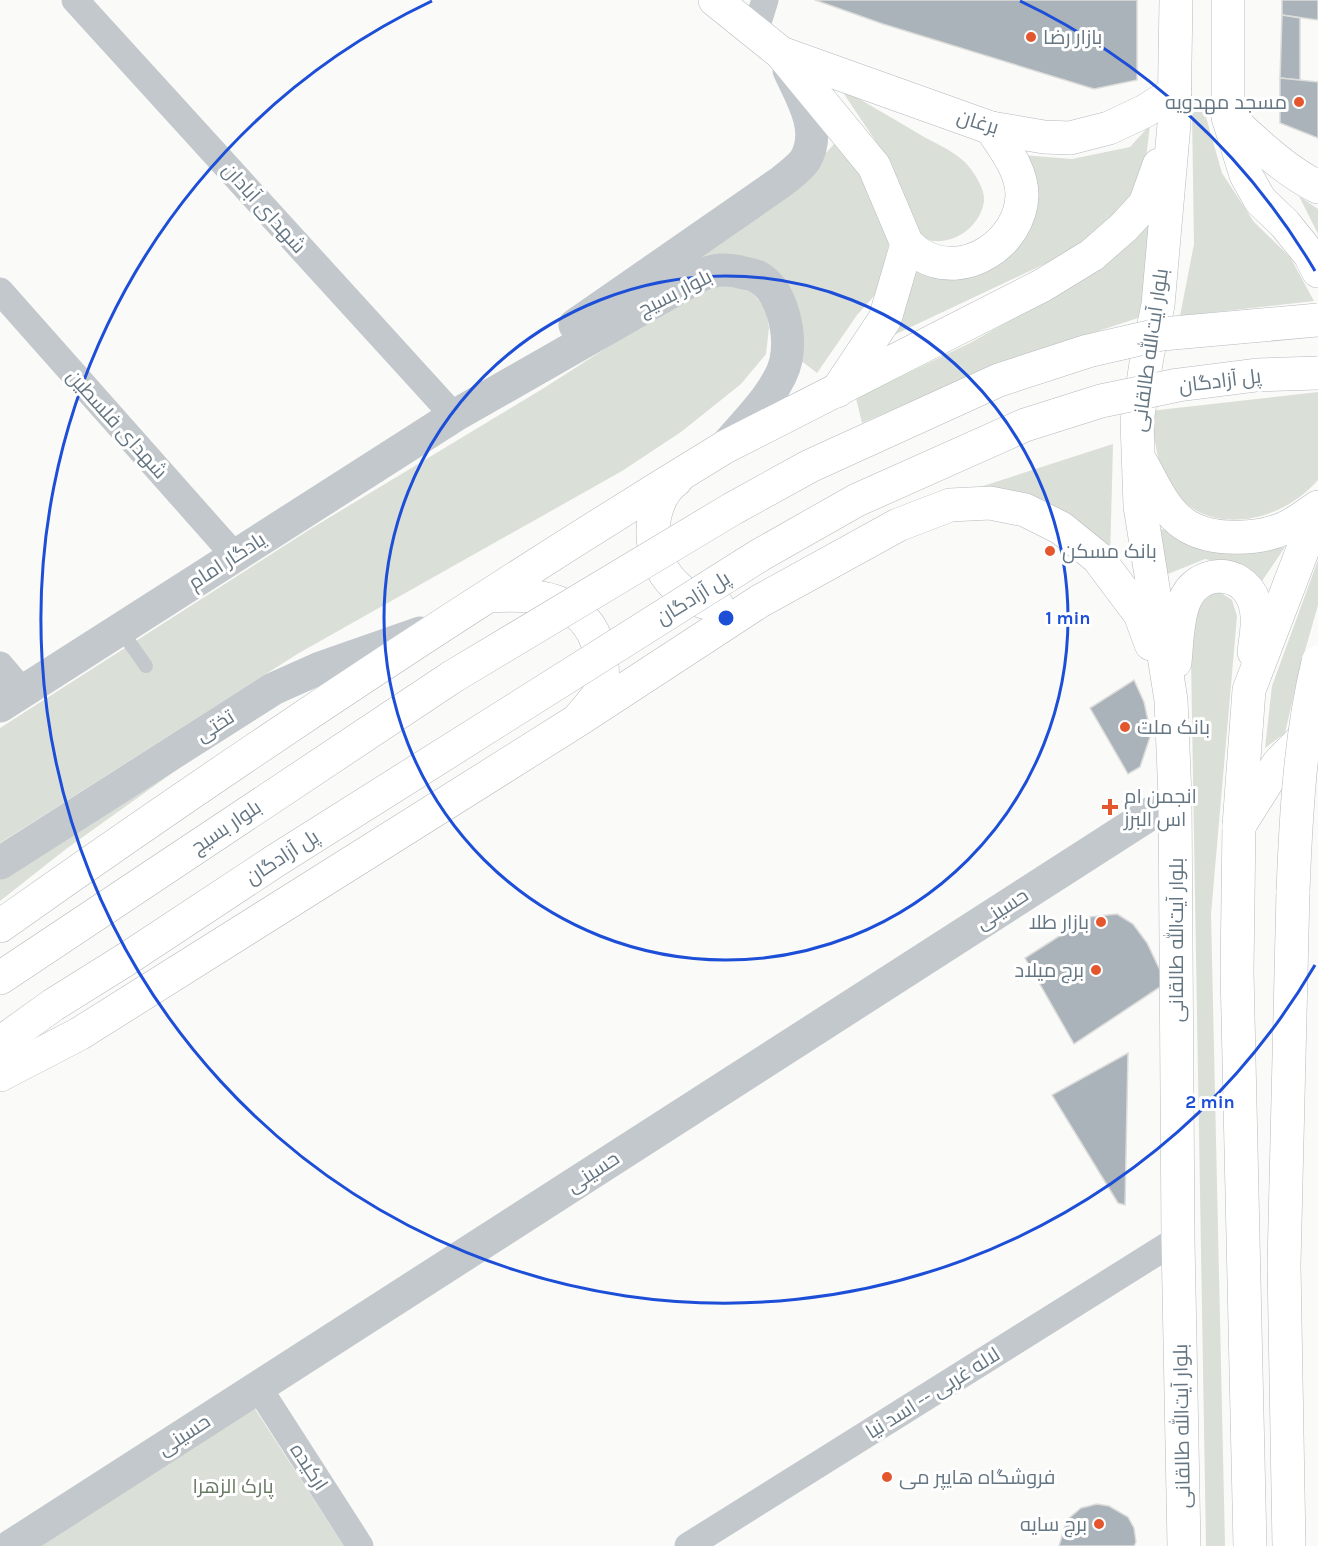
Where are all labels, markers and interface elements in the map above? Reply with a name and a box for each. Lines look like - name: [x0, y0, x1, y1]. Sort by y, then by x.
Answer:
- place label: بازار رضا: [1043, 26, 1102, 49]
- marker: بازار رضا: [1024, 30, 1038, 44]
- place label: مسجد مهدویه: [1165, 91, 1287, 115]
- marker: مسجد مهدویه: [1292, 95, 1306, 109]
- street label: برغان: [954, 105, 1002, 140]
- street label: شهدای آبادان: [217, 158, 311, 259]
- street label: بلوار بسیج: [634, 265, 717, 323]
- street label: بلوار آیت‌الله طالقانی: [1125, 267, 1174, 433]
- street label: پل آزادگان: [1178, 364, 1263, 398]
- street label: شهدای فلسطین: [61, 365, 172, 484]
- street label: یادگار امام: [184, 527, 271, 596]
- place label: بانک مسکن: [1062, 540, 1157, 564]
- marker: بانک مسکن: [1043, 544, 1057, 558]
- street label: پل آزادگان: [652, 566, 735, 630]
- text: 1 min: [1045, 607, 1091, 629]
- centre of rings: [716, 608, 736, 628]
- street label: تختی: [192, 705, 240, 748]
- place label: بانک ملت: [1137, 716, 1210, 739]
- marker: بانک ملت: [1118, 720, 1132, 734]
- place label: انجمن ام اس البرز: [1123, 785, 1197, 832]
- street label: بلوار بسیج: [187, 795, 266, 860]
- marker: انجمن ام اس البرز: [1101, 798, 1119, 816]
- street label: پل آزادگان: [241, 825, 324, 890]
- street label: بلوار آیت‌الله طالقانی: [1163, 858, 1189, 1022]
- street label: حسینی: [972, 884, 1033, 935]
- place label: بازار طلا: [1029, 911, 1089, 934]
- marker: بازار طلا: [1094, 915, 1108, 929]
- place label: برج میلاد: [1015, 959, 1084, 984]
- marker: برج میلاد: [1089, 963, 1103, 977]
- text: 2 min: [1185, 1091, 1235, 1113]
- street label: حسینی: [563, 1147, 624, 1198]
- street label: لاله غربی -- اسد نیا: [862, 1343, 1005, 1444]
- street label: بلوار آیت‌الله طالقانی: [1167, 1343, 1196, 1509]
- street label: حسینی: [154, 1410, 215, 1461]
- street label: ارکیده: [285, 1439, 333, 1495]
- place label: فروشگاه هایپر می: [899, 1466, 1055, 1490]
- marker: فروشگاه هایپر می: [880, 1470, 894, 1484]
- park label: پارک الزهرا: [192, 1475, 274, 1499]
- place label: برج سایه: [1020, 1513, 1087, 1538]
- marker: برج سایه: [1092, 1517, 1106, 1531]

